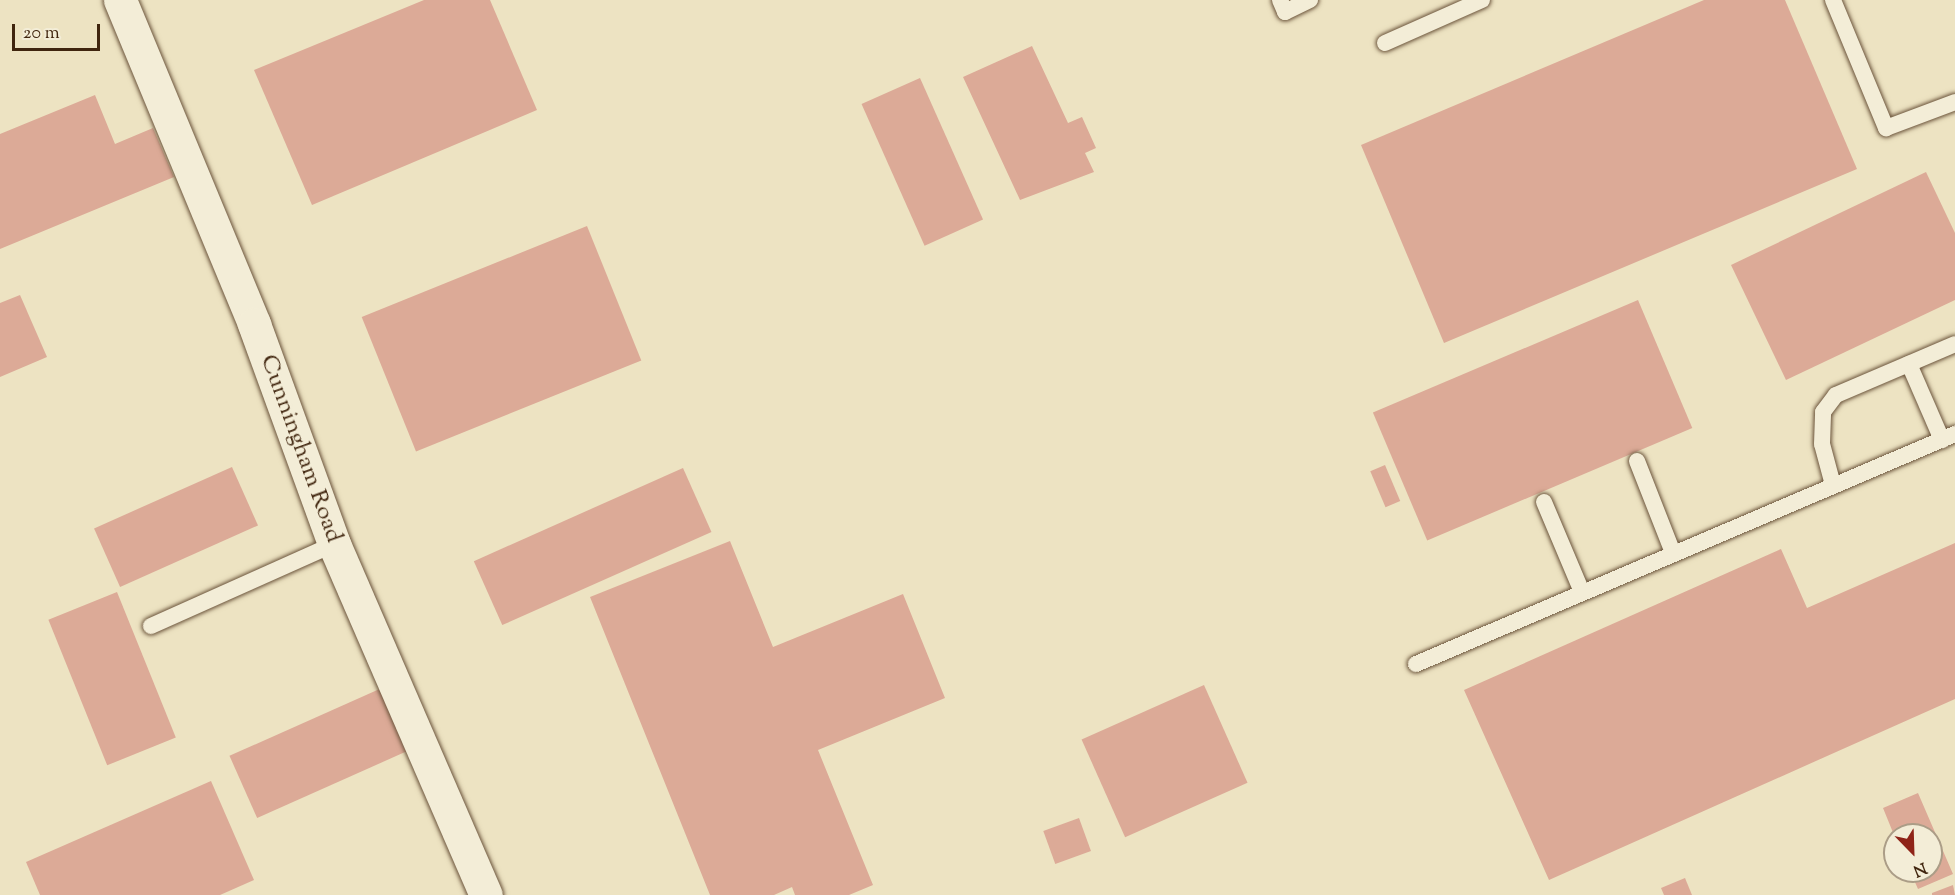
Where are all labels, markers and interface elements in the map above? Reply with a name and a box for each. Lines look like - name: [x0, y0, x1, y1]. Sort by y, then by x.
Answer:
- scale bar: [15, 12, 104, 50]
- text: 20 m: [23, 21, 60, 47]
- street label: Cunningham Road: [253, 351, 347, 547]
- north arrow: [1883, 823, 1943, 883]
- text: N: [1909, 855, 1930, 881]

